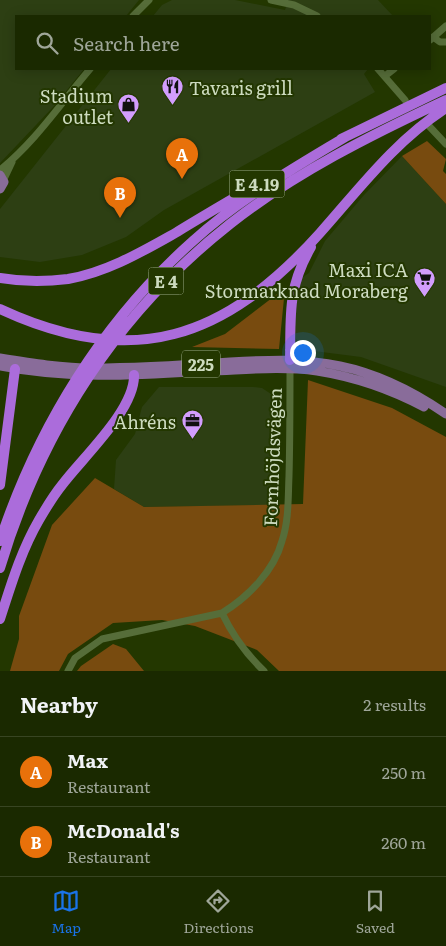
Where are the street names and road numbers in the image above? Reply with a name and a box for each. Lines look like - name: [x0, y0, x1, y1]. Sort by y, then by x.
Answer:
- road number: E 4.19: [230, 170, 284, 198]
- road number: E 4: [148, 268, 184, 294]
- road number: 225: [182, 350, 220, 378]
- street label: Fornhöjdsvägen: [256, 387, 288, 527]

